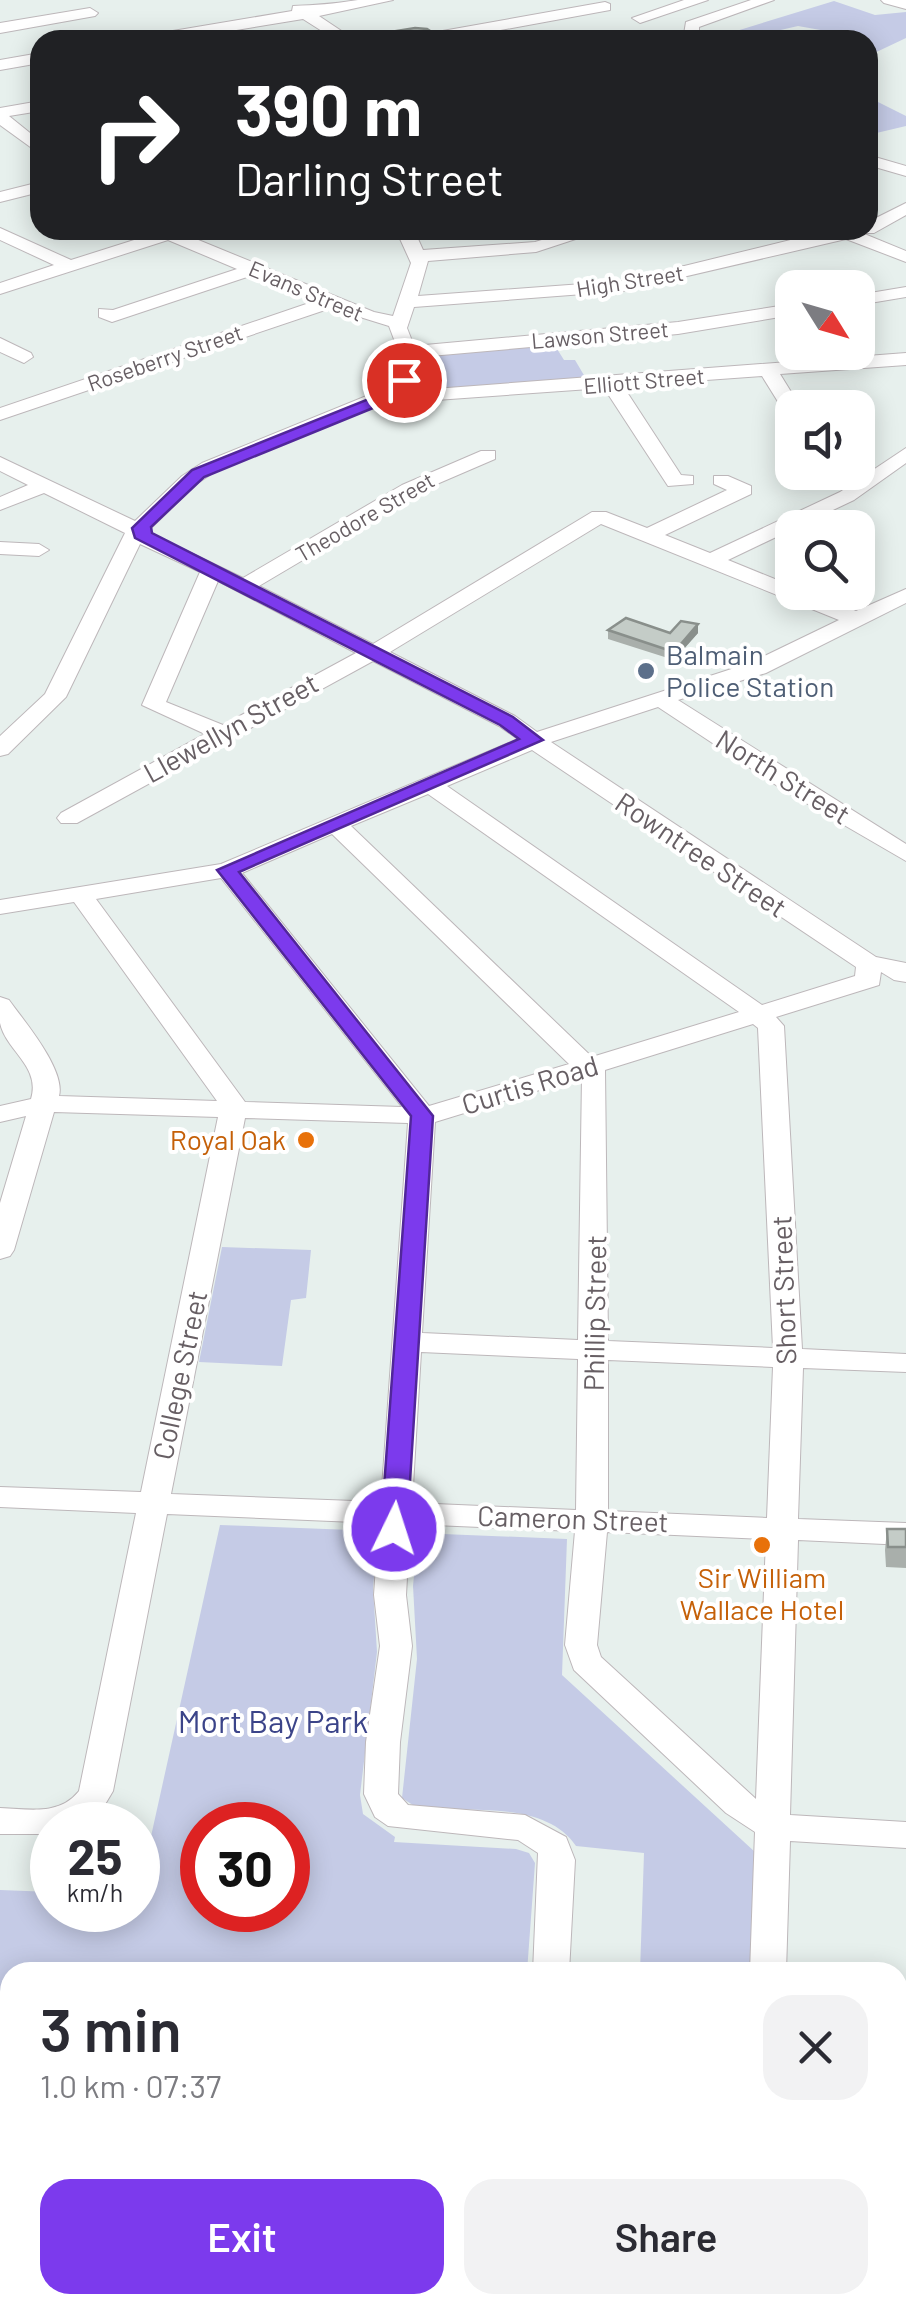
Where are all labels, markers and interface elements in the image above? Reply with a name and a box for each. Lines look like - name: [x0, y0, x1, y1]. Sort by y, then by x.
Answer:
- text: 390 m: [235, 66, 422, 150]
- icon: right: [70, 70, 200, 200]
- text: Darling Street: [235, 151, 504, 205]
- street label: Evans Street: [245, 254, 367, 326]
- street label: High Street: [574, 259, 685, 301]
- north arrow: [775, 270, 875, 370]
- map controls: [775, 270, 875, 610]
- street label: Lawson Street: [530, 315, 670, 353]
- street label: Roseberry Street: [84, 318, 246, 396]
- pin: [362, 338, 447, 423]
- icon: arrive: [377, 353, 432, 408]
- street label: Elliott Street: [582, 362, 706, 398]
- button: sound: [775, 390, 875, 490]
- street label: Theodore Street: [290, 466, 439, 566]
- button: search: [775, 510, 875, 610]
- place label: Balmain Police Station: [666, 637, 834, 703]
- marker: Balmain Police Station: [635, 660, 657, 682]
- street label: Llewellyn Street: [137, 665, 324, 789]
- street label: North Street: [710, 721, 857, 831]
- street label: Rowntree Street: [609, 784, 794, 924]
- street label: Curtis Road: [457, 1047, 602, 1121]
- place label: Royal Oak: [170, 1122, 286, 1156]
- marker: Royal Oak: [295, 1129, 317, 1151]
- street label: Short Street: [763, 1215, 803, 1365]
- street label: Phillip Street: [576, 1235, 612, 1391]
- street label: College Street: [145, 1287, 214, 1462]
- position arrow: [342, 1477, 446, 1581]
- street label: Cameron Street: [477, 1498, 669, 1538]
- marker: Sir William Wallace Hotel: [751, 1534, 773, 1556]
- place label: Sir William Wallace Hotel: [680, 1560, 844, 1626]
- park label: Mort Bay Park: [178, 1701, 368, 1739]
- speed limit sign: 30: [180, 1802, 310, 1932]
- text: 25: [68, 1825, 122, 1885]
- text: km/h: [67, 1877, 123, 1907]
- text: 3 min: [40, 1992, 182, 2064]
- button: close: [763, 1995, 868, 2100]
- text: 1.0 km · 07:37: [40, 2066, 221, 2104]
- button: Exit: [40, 2179, 444, 2294]
- button: Share: [464, 2179, 868, 2294]

